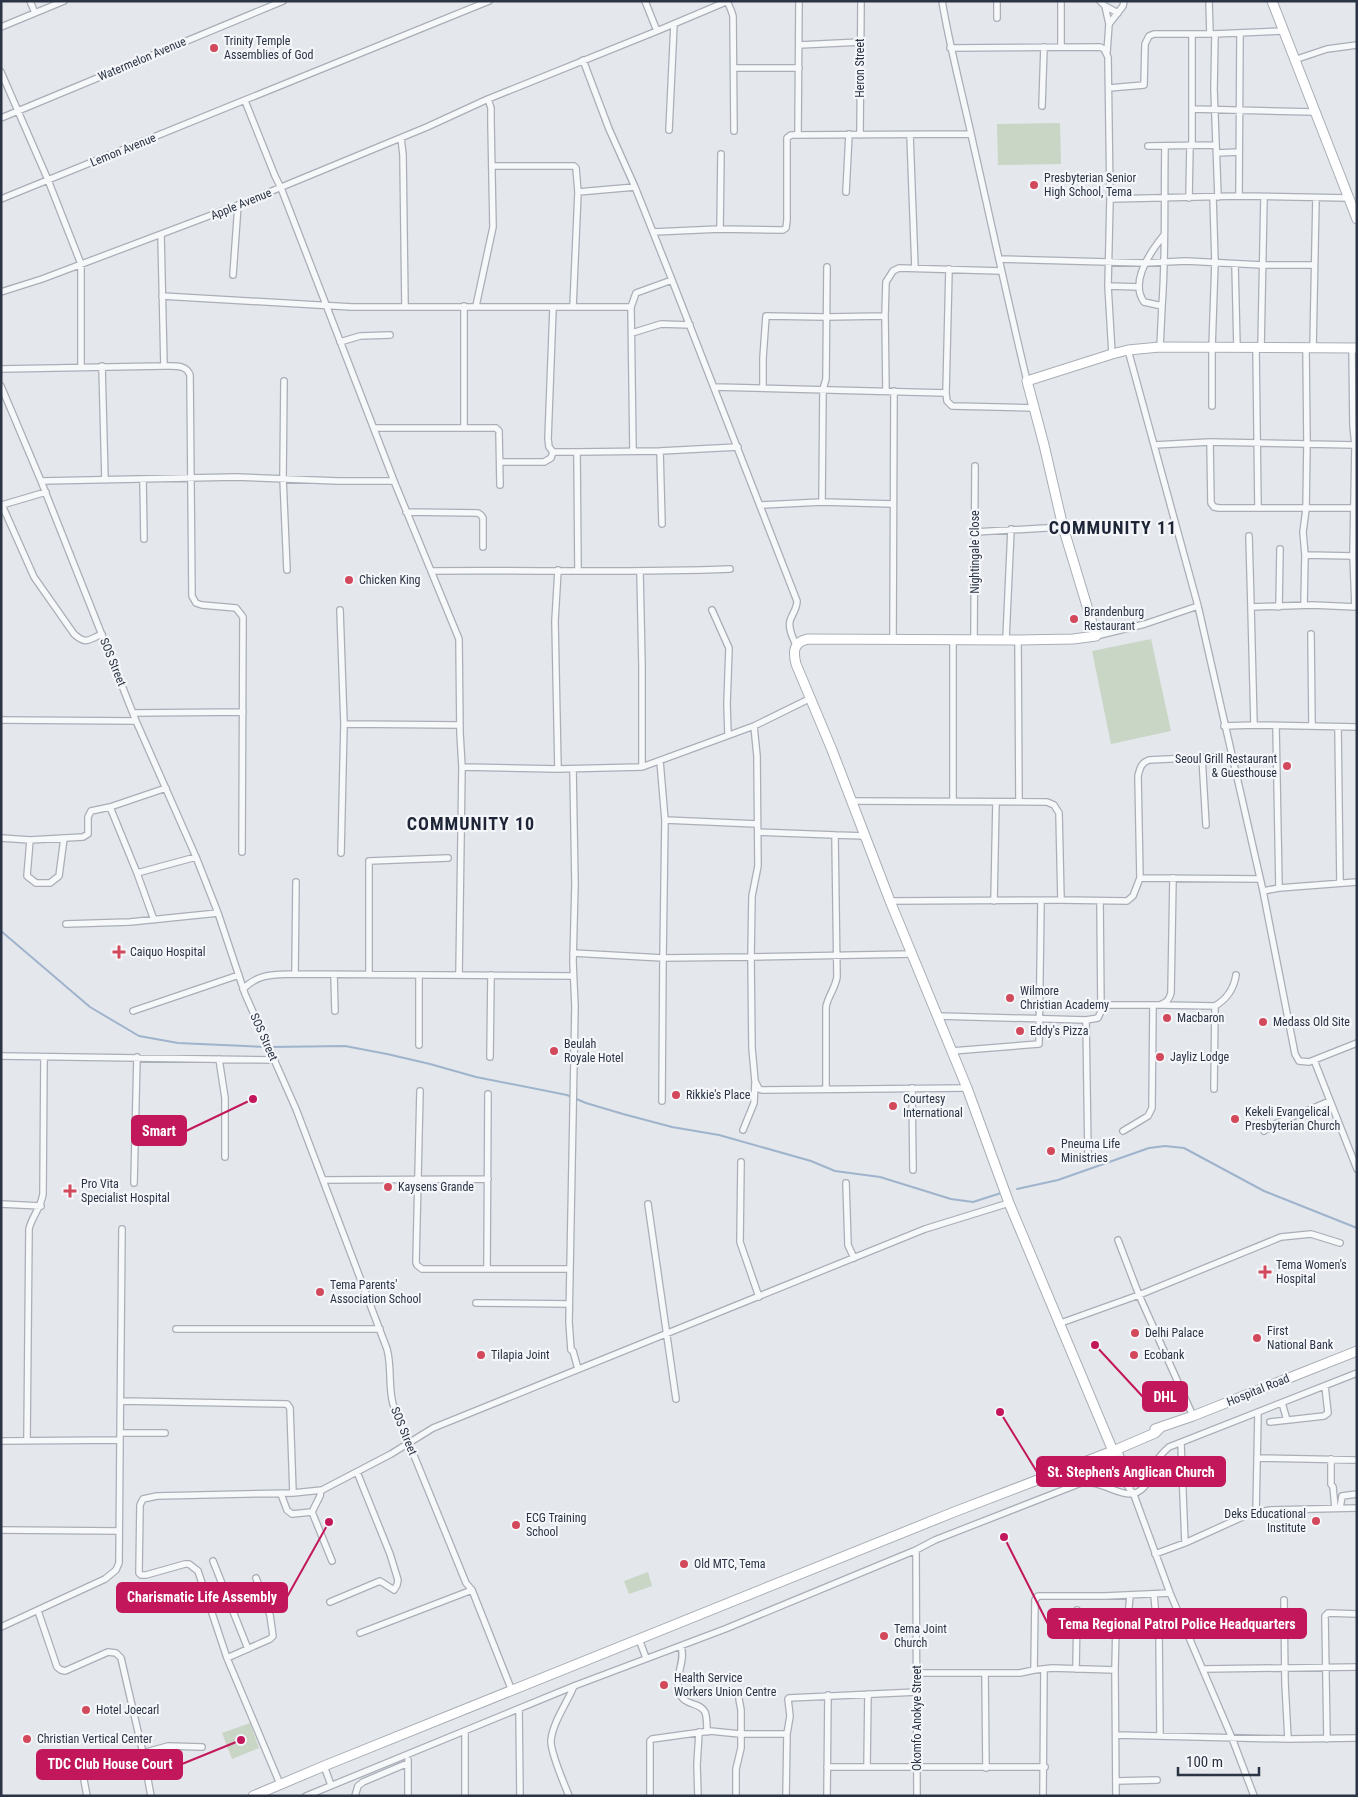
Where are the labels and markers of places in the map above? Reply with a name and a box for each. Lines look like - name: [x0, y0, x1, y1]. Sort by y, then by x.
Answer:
- place label: Trinity Temple Assemblies of God: [224, 34, 313, 62]
- marker: Trinity Temple Assemblies of God: [208, 42, 220, 54]
- place label: Presbyterian Senior High School, Tema: [1044, 171, 1136, 199]
- marker: Presbyterian Senior High School, Tema: [1028, 179, 1040, 191]
- place label: Chicken King: [359, 573, 420, 587]
- marker: Chicken King: [343, 574, 355, 586]
- place label: Brandenburg Restaurant: [1084, 605, 1144, 633]
- marker: Brandenburg Restaurant: [1068, 613, 1080, 625]
- place label: Seoul Grill Restaurant & Guesthouse: [1175, 752, 1277, 780]
- marker: Seoul Grill Restaurant & Guesthouse: [1281, 760, 1293, 772]
- marker: Caiquo Hospital: [112, 945, 126, 959]
- place label: Caiquo Hospital: [130, 945, 206, 959]
- place label: Wilmore Christian Academy: [1020, 984, 1109, 1012]
- marker: Wilmore Christian Academy: [1004, 992, 1016, 1004]
- place label: Macbaron: [1177, 1011, 1225, 1025]
- marker: Macbaron: [1161, 1012, 1173, 1024]
- place label: Medass Old Site: [1273, 1015, 1350, 1029]
- marker: Medass Old Site: [1257, 1016, 1269, 1028]
- place label: Eddy's Pizza: [1030, 1024, 1089, 1038]
- marker: Eddy's Pizza: [1014, 1025, 1026, 1037]
- place label: Beulah Royale Hotel: [564, 1037, 624, 1065]
- marker: Beulah Royale Hotel: [548, 1045, 560, 1057]
- place label: Jayliz Lodge: [1170, 1050, 1230, 1064]
- marker: Jayliz Lodge: [1154, 1051, 1166, 1063]
- place label: Rikkie's Place: [686, 1088, 751, 1102]
- marker: Rikkie's Place: [670, 1089, 682, 1101]
- place label: Courtesy International: [903, 1092, 963, 1120]
- marker: Courtesy International: [887, 1100, 899, 1112]
- place label: Kekeli Evangelical Presbyterian Church: [1245, 1105, 1341, 1133]
- marker: Kekeli Evangelical Presbyterian Church: [1229, 1113, 1241, 1125]
- callout: Smart: [132, 1116, 186, 1145]
- place label: Pneuma Life Ministries: [1061, 1137, 1121, 1165]
- marker: Pneuma Life Ministries: [1045, 1145, 1057, 1157]
- place label: Pro Vita Specialist Hospital: [81, 1177, 170, 1205]
- place label: Kaysens Grande: [398, 1180, 474, 1194]
- marker: Kaysens Grande: [382, 1181, 394, 1193]
- marker: Pro Vita Specialist Hospital: [63, 1184, 77, 1198]
- place label: Tema Women's Hospital: [1276, 1258, 1347, 1286]
- marker: Tema Women's Hospital: [1258, 1265, 1272, 1279]
- place label: Tema Parents' Association School: [330, 1278, 421, 1306]
- marker: Tema Parents' Association School: [314, 1286, 326, 1298]
- place label: First National Bank: [1267, 1324, 1334, 1352]
- place label: Delhi Palace: [1145, 1326, 1204, 1340]
- marker: Delhi Palace: [1129, 1327, 1141, 1339]
- marker: First National Bank: [1251, 1332, 1263, 1344]
- place label: Tilapia Joint: [491, 1348, 550, 1362]
- place label: Ecobank: [1144, 1348, 1185, 1362]
- marker: Tilapia Joint: [475, 1349, 487, 1361]
- marker: Ecobank: [1128, 1349, 1140, 1361]
- callout: DHL: [1143, 1382, 1187, 1411]
- callout: St. Stephen's Anglican Church: [1037, 1457, 1225, 1486]
- place label: Deks Educational Institute: [1224, 1507, 1306, 1535]
- place label: ECG Training School: [526, 1511, 586, 1539]
- marker: Deks Educational Institute: [1310, 1515, 1322, 1527]
- marker: ECG Training School: [510, 1519, 522, 1531]
- place label: Old MTC, Tema: [694, 1557, 766, 1571]
- marker: Old MTC, Tema: [678, 1558, 690, 1570]
- callout: Charismatic Life Assembly: [117, 1583, 287, 1612]
- callout: Tema Regional Patrol Police Headquarters: [1048, 1609, 1306, 1638]
- place label: Tema Joint Church: [894, 1622, 947, 1650]
- marker: Tema Joint Church: [878, 1630, 890, 1642]
- place label: Health Service Workers Union Centre: [674, 1671, 777, 1699]
- marker: Health Service Workers Union Centre: [658, 1679, 670, 1691]
- place label: Hotel Joecarl: [96, 1703, 159, 1717]
- marker: Hotel Joecarl: [80, 1704, 92, 1716]
- place label: Christian Vertical Center: [37, 1732, 153, 1746]
- marker: Christian Vertical Center: [21, 1733, 33, 1745]
- callout: TDC Club House Court: [37, 1750, 182, 1779]

